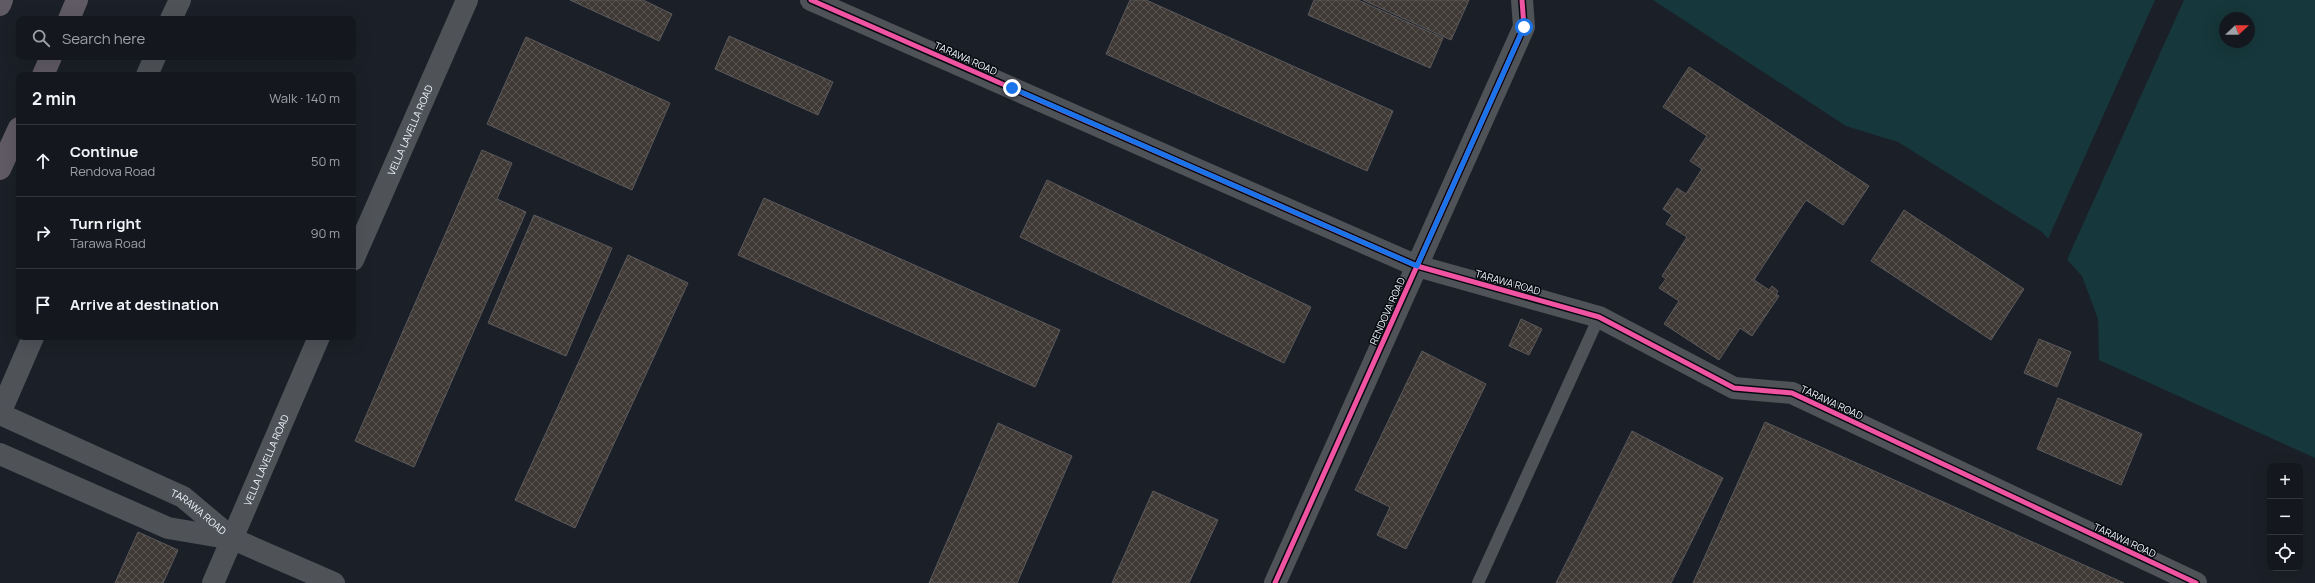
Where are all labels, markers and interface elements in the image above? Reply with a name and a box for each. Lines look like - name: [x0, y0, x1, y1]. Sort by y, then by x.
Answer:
- north arrow: [2219, 12, 2255, 48]
- search box: [16, 16, 356, 60]
- route start: [1515, 18, 1533, 36]
- icon: search: [30, 27, 52, 49]
- text: Search here: [62, 28, 145, 49]
- street label: TARAWA ROAD: [932, 38, 1000, 78]
- route end: [1003, 79, 1021, 97]
- street label: VELLA LAVELLA ROAD: [384, 82, 436, 178]
- text: 2 min: [32, 87, 76, 110]
- text: Walk · 140 m: [269, 89, 340, 107]
- text: Continue: [70, 141, 138, 162]
- icon: ahead: [32, 150, 54, 172]
- text: 50 m: [311, 152, 340, 170]
- text: Rendova Road: [70, 162, 155, 180]
- text: Turn right: [70, 213, 141, 234]
- icon: right: [32, 222, 54, 244]
- text: 90 m: [310, 224, 340, 242]
- text: Tarawa Road: [70, 234, 146, 252]
- street label: TARAWA ROAD: [1474, 266, 1543, 298]
- street label: RENDOVA ROAD: [1366, 275, 1408, 347]
- icon: arrive: [32, 294, 54, 316]
- text: Arrive at destination: [70, 294, 219, 315]
- street label: TARAWA ROAD: [1798, 381, 1866, 423]
- street label: VELLA LAVELLA ROAD: [240, 412, 292, 508]
- map controls: [2267, 463, 2303, 571]
- button: +: [2267, 463, 2303, 499]
- street label: TARAWA ROAD: [169, 485, 230, 538]
- button: −: [2267, 499, 2303, 535]
- street label: TARAWA ROAD: [2091, 519, 2159, 561]
- button: locate: [2267, 535, 2303, 571]

